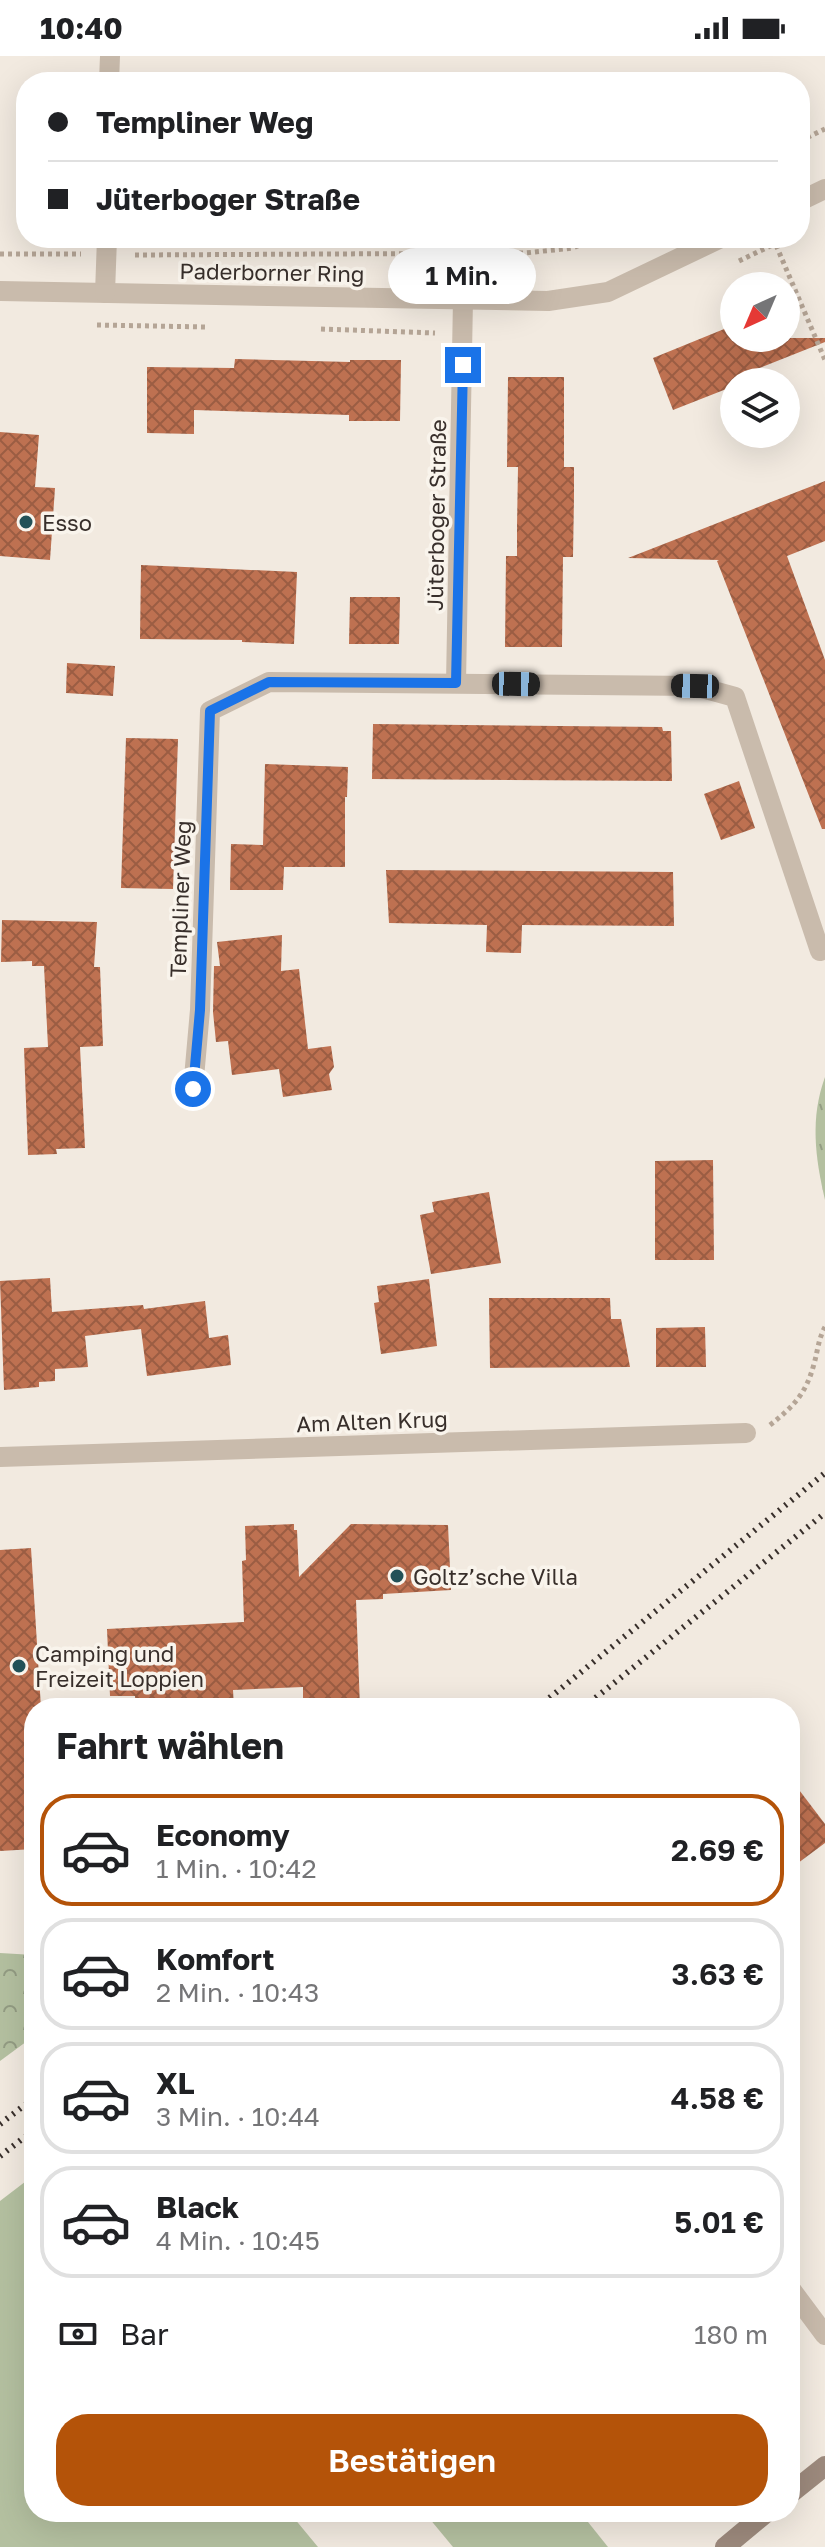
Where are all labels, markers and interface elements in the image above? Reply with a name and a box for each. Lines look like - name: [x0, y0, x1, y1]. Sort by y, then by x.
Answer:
- text: 10:40: [40, 10, 123, 46]
- text: Templiner Weg: [96, 104, 313, 140]
- text: Jüterboger Straße: [96, 181, 360, 217]
- callout: 1 Min.: [389, 249, 537, 305]
- street label: Paderborner Ring: [179, 257, 365, 287]
- text: 1 Min.: [425, 260, 499, 291]
- north arrow: [720, 272, 800, 352]
- map controls: [720, 272, 800, 448]
- route end: [445, 347, 481, 383]
- button: layers: [720, 368, 800, 448]
- street label: Jüterboger Straße: [421, 419, 451, 611]
- place label: Esso: [42, 509, 92, 536]
- marker: Esso: [17, 513, 35, 531]
- car: [492, 672, 540, 696]
- car: [671, 674, 719, 698]
- street label: Templiner Weg: [164, 820, 196, 978]
- route start: [175, 1071, 211, 1107]
- street label: Am Alten Krug: [296, 1405, 448, 1437]
- place label: Goltz’sche Villa: [413, 1563, 578, 1590]
- marker: Goltz’sche Villa: [388, 1567, 406, 1585]
- place label: Camping und Freizeit Loppien: [35, 1640, 204, 1692]
- marker: Camping und Freizeit Loppien: [10, 1657, 28, 1675]
- text: Fahrt wählen: [56, 1724, 284, 1767]
- icon: car: [60, 1814, 132, 1886]
- text: Economy: [156, 1817, 290, 1853]
- text: 2.69 €: [671, 1832, 764, 1868]
- text: 1 Min. · 10:42: [156, 1853, 317, 1884]
- icon: car: [60, 1938, 132, 2010]
- text: Komfort: [156, 1941, 275, 1977]
- text: 3.63 €: [672, 1956, 764, 1992]
- text: 2 Min. · 10:43: [156, 1977, 319, 2008]
- icon: car: [60, 2062, 132, 2134]
- text: XL: [156, 2065, 195, 2101]
- text: 4.58 €: [671, 2080, 764, 2116]
- text: 3 Min. · 10:44: [156, 2101, 320, 2132]
- icon: car: [60, 2186, 132, 2258]
- text: Black: [156, 2189, 239, 2225]
- text: 5.01 €: [674, 2204, 764, 2240]
- text: 4 Min. · 10:45: [156, 2225, 320, 2256]
- icon: cash: [56, 2312, 100, 2356]
- text: Bar: [120, 2316, 169, 2352]
- text: 180 m: [694, 2319, 768, 2350]
- button: Bestätigen: [56, 2414, 768, 2506]

